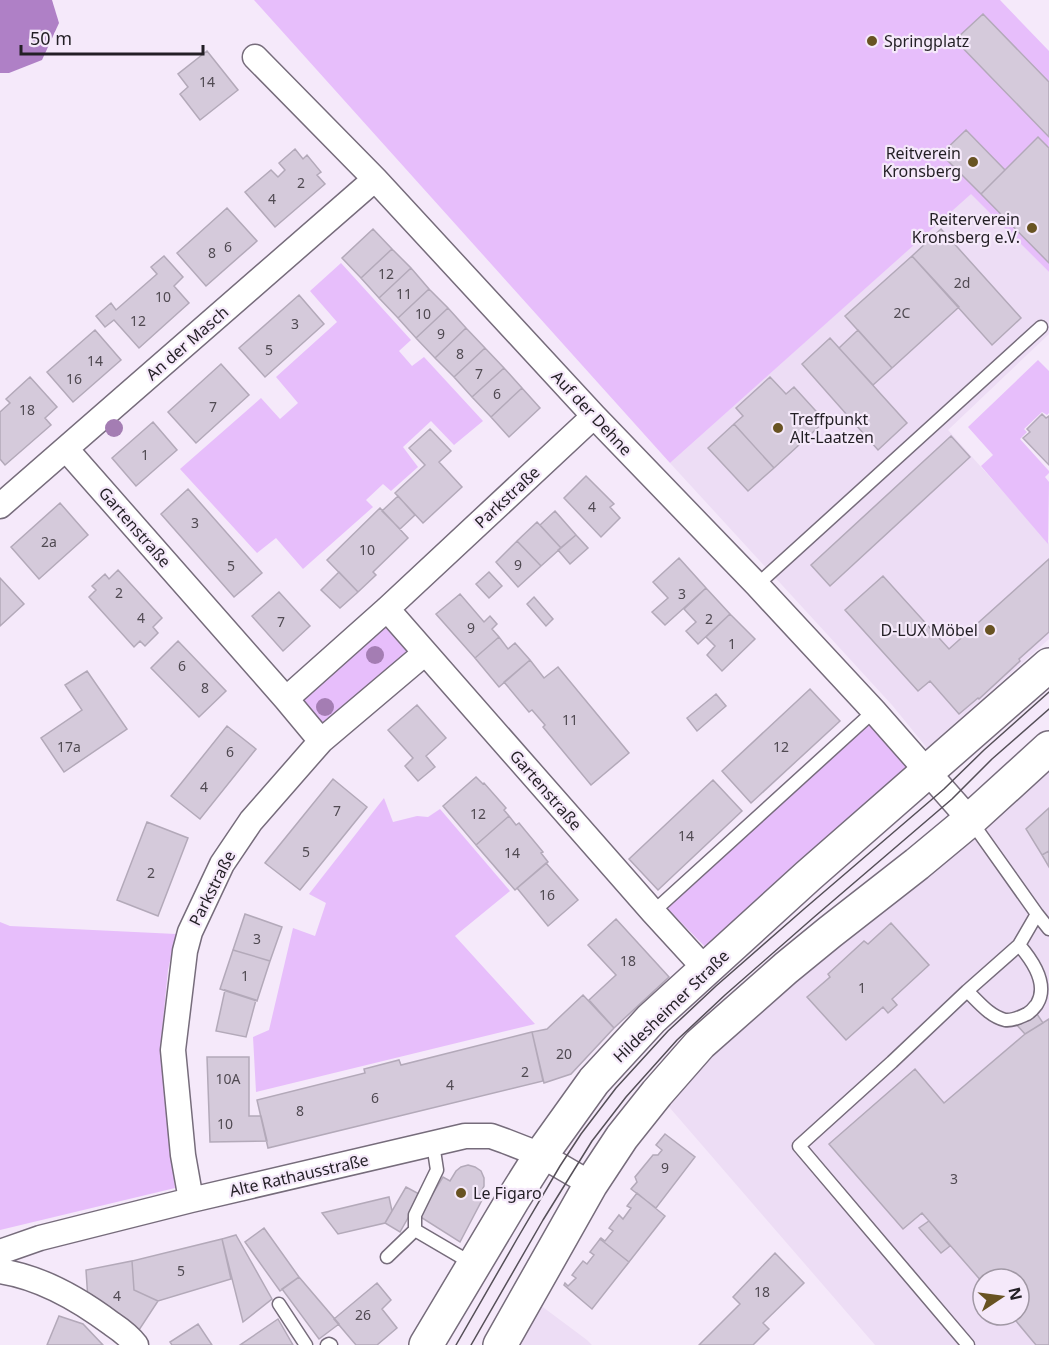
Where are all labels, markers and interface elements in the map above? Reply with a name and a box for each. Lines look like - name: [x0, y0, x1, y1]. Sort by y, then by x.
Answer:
- scale bar: [21, 18, 202, 56]
- text: 50 m: [30, 26, 72, 50]
- place label: Springplatz: [884, 30, 969, 52]
- marker: Springplatz: [865, 34, 879, 48]
- house number: 14: [199, 72, 215, 91]
- place label: Reitverein Kronsberg: [882, 142, 961, 182]
- marker: Reitverein Kronsberg: [966, 155, 980, 169]
- house number: 2: [297, 173, 305, 192]
- house number: 4: [268, 189, 276, 208]
- place label: Reiterverein Kronsberg e.V.: [912, 208, 1020, 248]
- marker: Reiterverein Kronsberg e.V.: [1025, 221, 1039, 235]
- house number: 6: [224, 237, 232, 256]
- house number: 8: [208, 243, 216, 262]
- house number: 12: [378, 264, 394, 283]
- house number: 2d: [954, 273, 970, 292]
- house number: 11: [396, 284, 412, 303]
- house number: 10: [155, 287, 171, 306]
- street label: An der Masch: [141, 301, 233, 385]
- house number: 2C: [894, 303, 911, 322]
- house number: 10: [415, 304, 431, 323]
- house number: 12: [130, 311, 146, 330]
- house number: 3: [291, 314, 299, 333]
- house number: 9: [437, 324, 445, 343]
- house number: 5: [265, 340, 273, 359]
- house number: 8: [456, 344, 464, 363]
- house number: 14: [87, 351, 103, 370]
- house number: 7: [475, 364, 483, 383]
- street label: Auf der Dehne: [547, 366, 637, 460]
- house number: 16: [66, 369, 82, 388]
- house number: 6: [493, 384, 501, 403]
- house number: 7: [209, 397, 217, 416]
- house number: 18: [19, 400, 35, 419]
- place label: Treffpunkt Alt-Laatzen: [790, 408, 874, 448]
- marker: Treffpunkt Alt-Laatzen: [771, 421, 785, 435]
- house number: 1: [141, 445, 149, 464]
- street label: Parkstraße: [470, 461, 544, 533]
- street label: Gartenstraße: [94, 482, 176, 572]
- house number: 4: [588, 497, 596, 516]
- house number: 3: [191, 513, 199, 532]
- house number: 2a: [41, 532, 57, 551]
- house number: 10: [359, 540, 375, 559]
- house number: 9: [514, 555, 522, 574]
- house number: 5: [227, 556, 235, 575]
- house number: 2: [115, 583, 123, 602]
- house number: 3: [678, 584, 686, 603]
- house number: 4: [137, 608, 145, 627]
- house number: 2: [705, 609, 713, 628]
- house number: 7: [277, 612, 285, 631]
- house number: 9: [467, 618, 475, 637]
- place label: D-LUX Möbel: [881, 619, 978, 641]
- marker: D-LUX Möbel: [983, 623, 997, 637]
- house number: 1: [728, 634, 736, 653]
- house number: 6: [178, 656, 186, 675]
- house number: 8: [201, 678, 209, 697]
- house number: 11: [562, 710, 578, 729]
- house number: 17a: [57, 737, 81, 756]
- house number: 12: [773, 737, 789, 756]
- house number: 6: [226, 742, 234, 761]
- street label: Gartenstraße: [505, 745, 587, 835]
- house number: 4: [200, 777, 208, 796]
- house number: 7: [333, 801, 341, 820]
- house number: 12: [470, 804, 486, 823]
- house number: 14: [678, 826, 694, 845]
- house number: 5: [302, 842, 310, 861]
- house number: 14: [504, 843, 520, 862]
- street label: Parkstraße: [184, 847, 240, 929]
- house number: 2: [147, 863, 155, 882]
- house number: 16: [539, 885, 555, 904]
- house number: 3: [253, 929, 261, 948]
- street label: Hildesheimer Straße: [608, 945, 734, 1067]
- house number: 18: [620, 951, 636, 970]
- house number: 1: [241, 966, 249, 985]
- house number: 1: [858, 978, 866, 997]
- house number: 20: [556, 1044, 572, 1063]
- house number: 2: [521, 1062, 529, 1081]
- house number: 10A: [216, 1069, 241, 1088]
- house number: 4: [446, 1075, 454, 1094]
- house number: 6: [371, 1088, 379, 1107]
- house number: 8: [296, 1101, 304, 1120]
- house number: 10: [217, 1114, 233, 1133]
- street label: Alte Rathausstraße: [227, 1148, 371, 1202]
- house number: 9: [661, 1158, 669, 1177]
- house number: 3: [950, 1169, 958, 1188]
- place label: Le Figaro: [473, 1182, 542, 1204]
- marker: Le Figaro: [454, 1186, 468, 1200]
- house number: 5: [177, 1261, 185, 1280]
- north arrow: [971, 1267, 1031, 1327]
- house number: 18: [754, 1282, 770, 1301]
- text: N: [1003, 1285, 1028, 1302]
- house number: 4: [113, 1286, 121, 1305]
- house number: 26: [355, 1305, 371, 1324]

